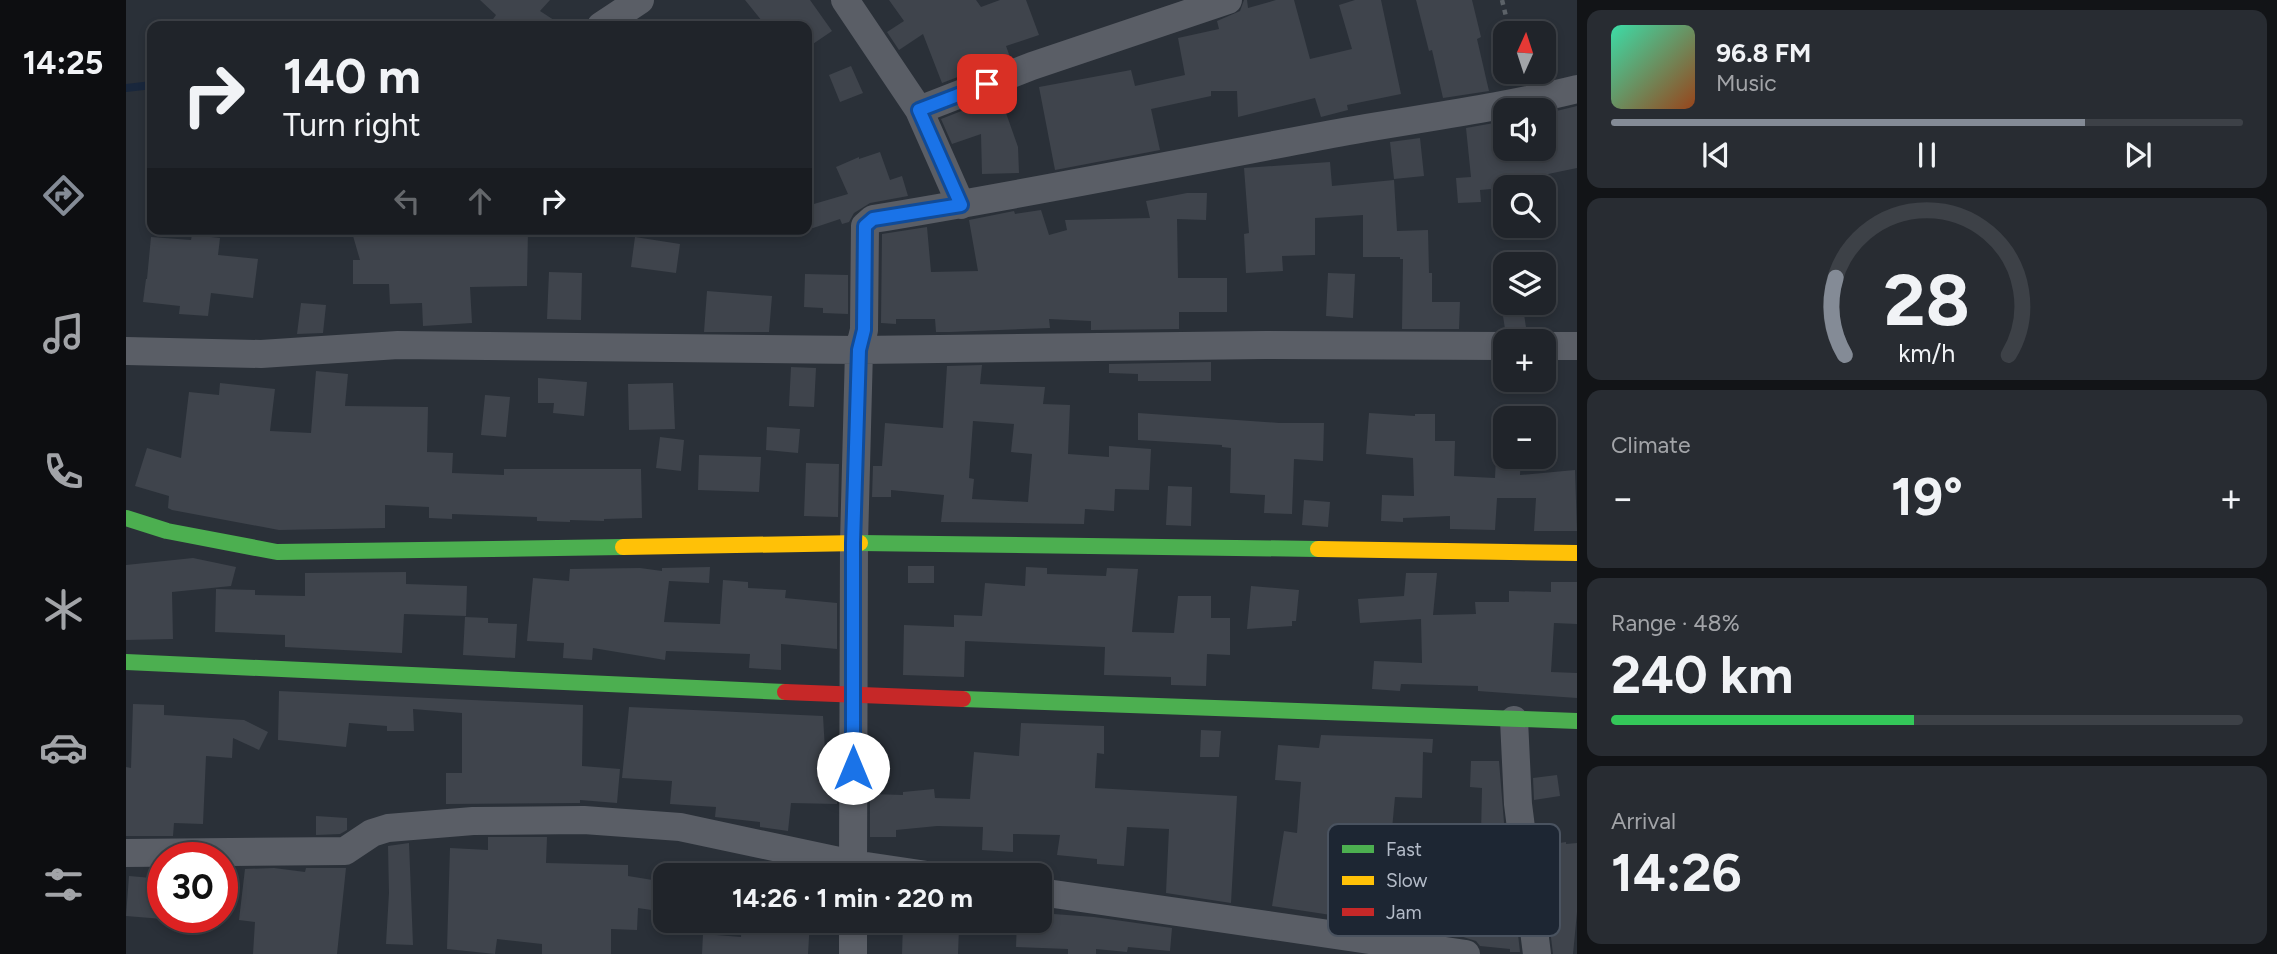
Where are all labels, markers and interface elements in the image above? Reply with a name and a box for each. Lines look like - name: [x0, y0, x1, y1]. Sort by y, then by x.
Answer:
- north arrow: [1493, 21, 1556, 84]
- map controls: [1493, 21, 1556, 469]
- text: 96.8 FM: [1716, 37, 1811, 69]
- text: 14:25: [23, 44, 103, 82]
- text: 140 m: [283, 46, 421, 105]
- icon: right: [168, 49, 259, 140]
- pin: [957, 54, 1017, 114]
- icon: arrive: [968, 65, 1006, 103]
- text: Music: [1716, 69, 1777, 97]
- button: sound: [1493, 98, 1556, 161]
- text: Turn right: [283, 106, 421, 144]
- icon: previous: [1697, 136, 1735, 174]
- icon: pause: [1908, 136, 1946, 174]
- icon: next: [2119, 136, 2157, 174]
- icon: directions: [39, 171, 88, 220]
- button: search: [1493, 175, 1556, 238]
- icon: left: [388, 182, 426, 220]
- icon: ahead: [461, 182, 499, 220]
- icon: right: [534, 182, 572, 220]
- button: layers: [1493, 252, 1556, 315]
- text: 28: [1884, 256, 1970, 343]
- icon: music: [39, 309, 88, 358]
- button: +: [1493, 329, 1556, 392]
- text: km/h: [1898, 338, 1956, 368]
- button: −: [1493, 406, 1556, 469]
- text: Climate: [1611, 431, 1690, 459]
- icon: phone: [39, 447, 88, 496]
- text: 19°: [1891, 466, 1963, 528]
- text: −: [1611, 475, 1635, 521]
- text: +: [2219, 475, 2243, 521]
- icon: climate: [39, 585, 88, 634]
- text: Range · 48%: [1611, 609, 1740, 637]
- text: 240 km: [1611, 644, 1793, 706]
- icon: car: [39, 723, 88, 772]
- position arrow: [816, 731, 890, 805]
- text: Arrival: [1611, 807, 1676, 835]
- legend: [1328, 824, 1560, 936]
- text: Fast: [1386, 838, 1422, 861]
- speed limit sign: 30: [147, 842, 238, 933]
- text: 14:26: [1611, 842, 1742, 904]
- icon: filters: [39, 860, 88, 909]
- text: Slow: [1386, 869, 1428, 892]
- text: 14:26 · 1 min · 220 m: [732, 882, 973, 914]
- text: Jam: [1386, 901, 1422, 924]

